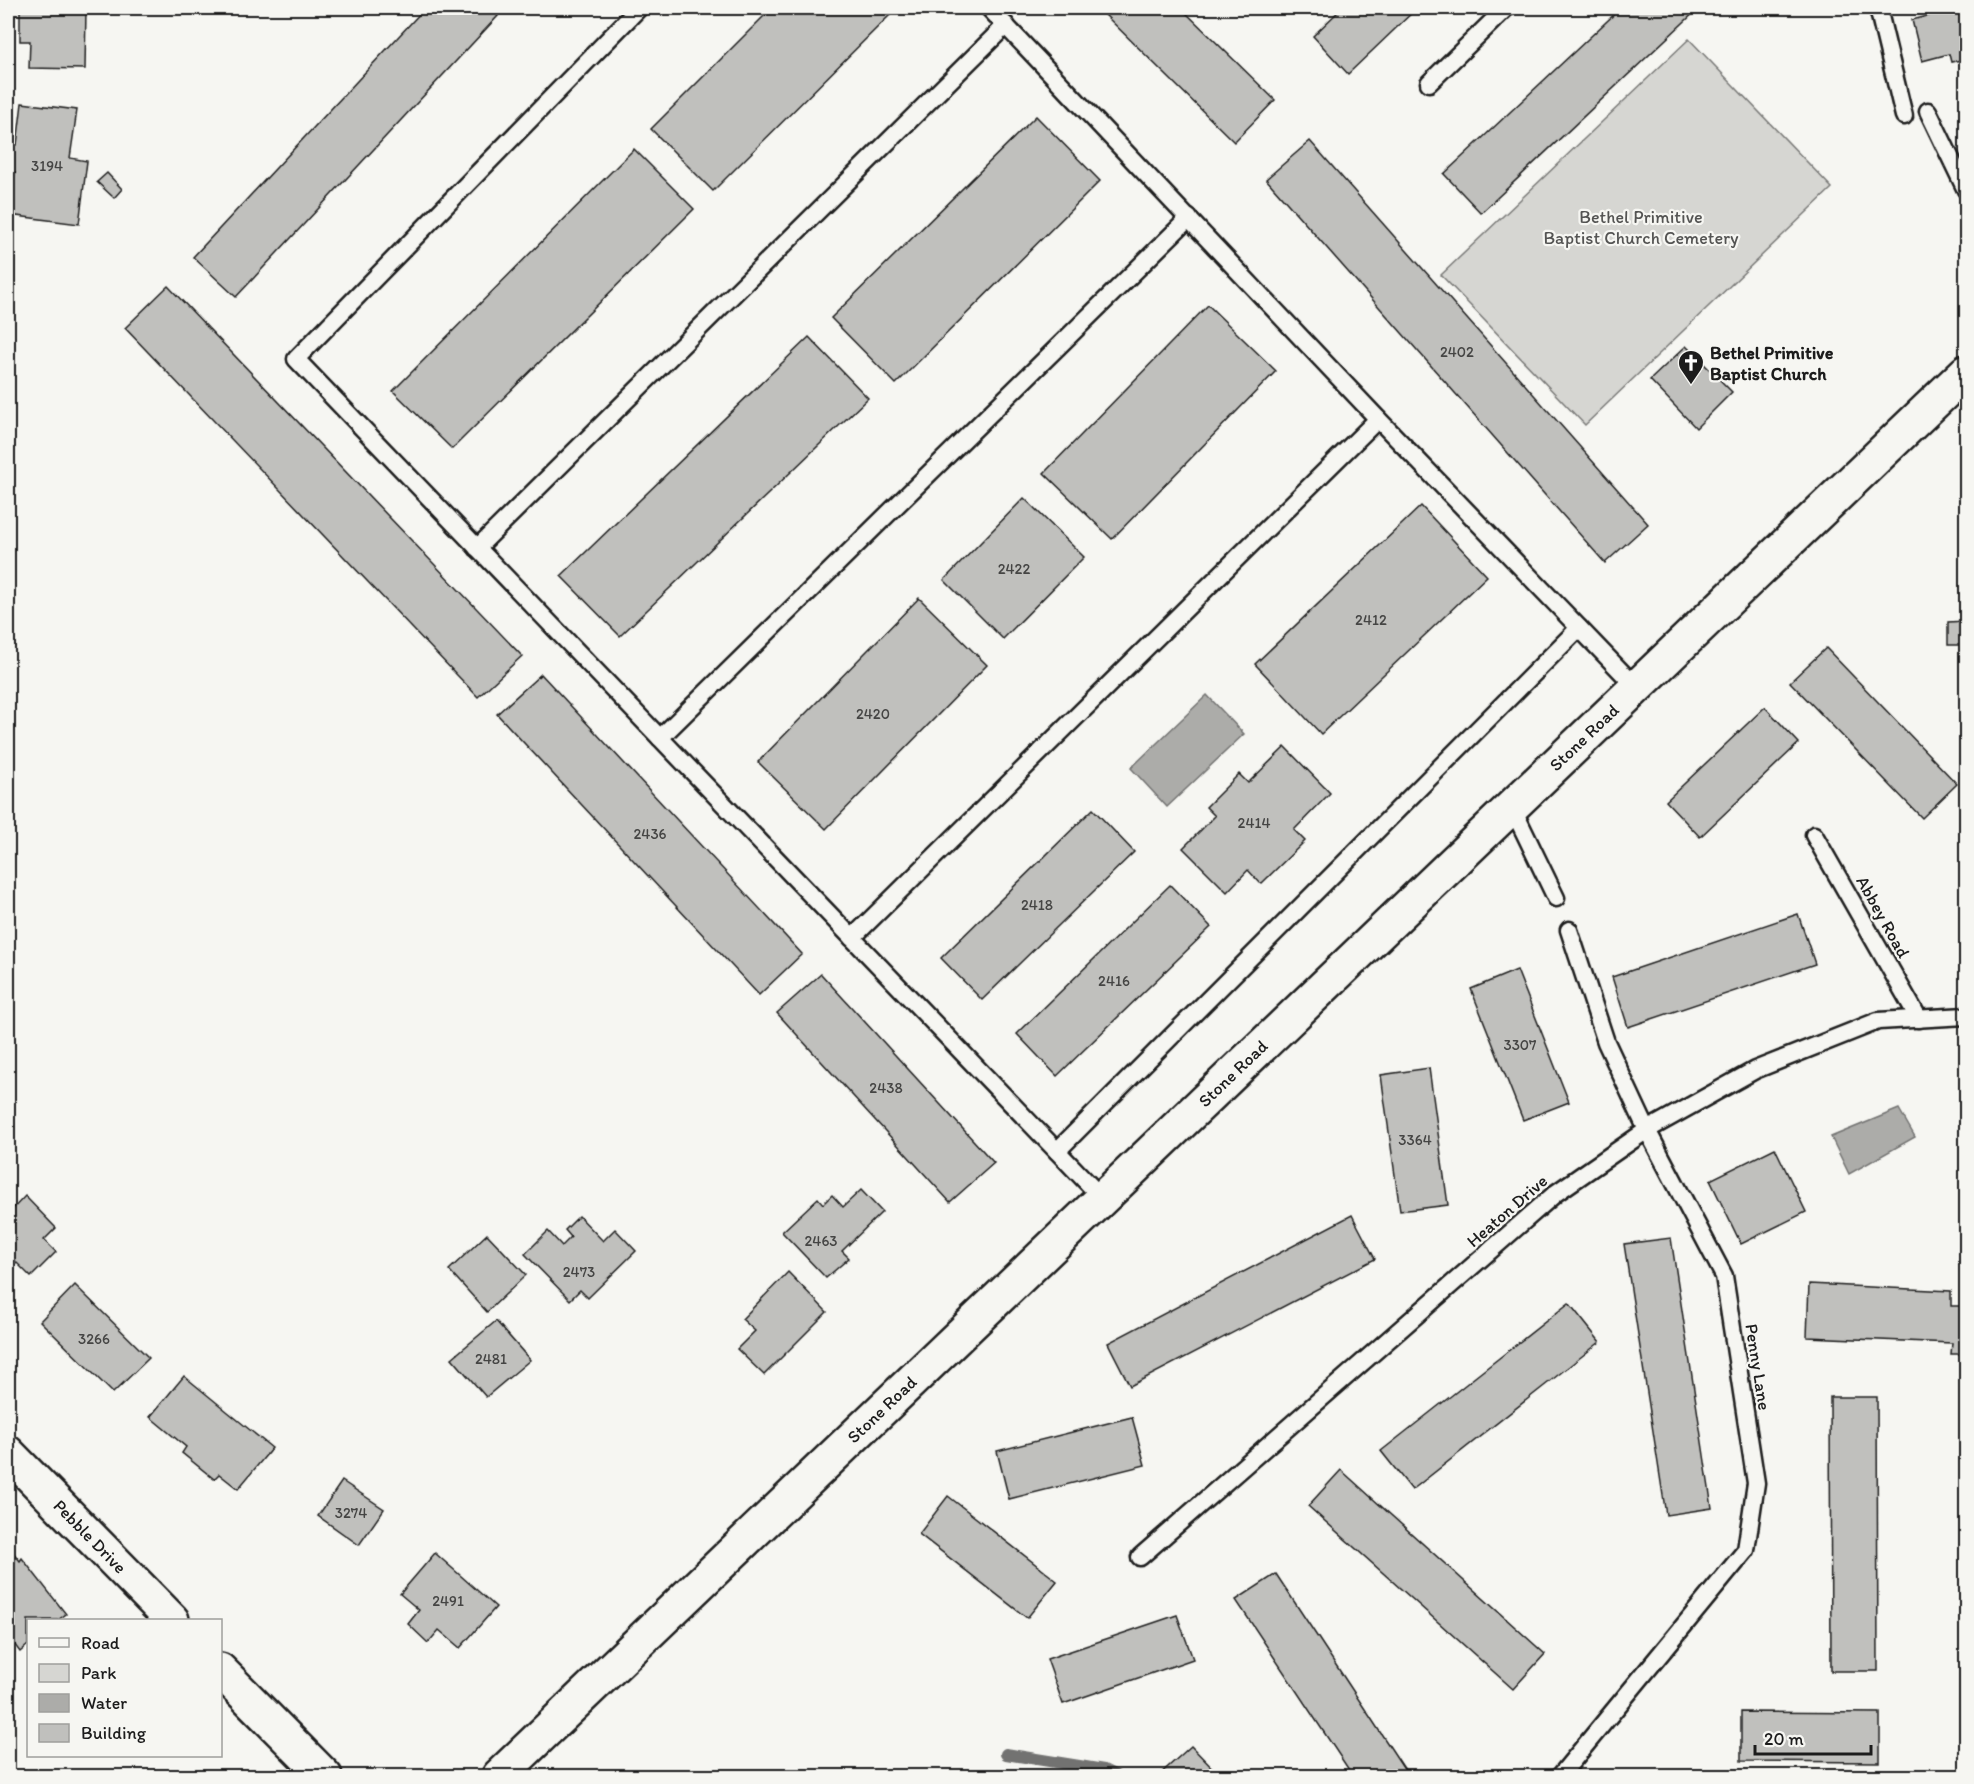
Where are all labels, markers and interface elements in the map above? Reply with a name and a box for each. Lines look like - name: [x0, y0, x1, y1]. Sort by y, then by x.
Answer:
- house number: 3194: [31, 157, 63, 175]
- park label: Bethel Primitive Baptist Church Cemetery: [1543, 206, 1739, 249]
- place label: Bethel Primitive Baptist Church: [1710, 342, 1834, 385]
- house number: 2402: [1440, 343, 1474, 361]
- church icon: Bethel Primitive Baptist Church: [1676, 348, 1706, 386]
- house number: 2422: [998, 560, 1030, 578]
- house number: 2412: [1355, 611, 1387, 629]
- street label: Stone Road: [1545, 699, 1624, 776]
- house number: 2420: [856, 705, 890, 723]
- house number: 2414: [1238, 814, 1270, 832]
- house number: 2436: [633, 825, 667, 843]
- street label: Abbey Road: [1851, 872, 1915, 962]
- house number: 2418: [1021, 896, 1053, 914]
- house number: 2416: [1098, 972, 1130, 990]
- street label: Stone Road: [1194, 1035, 1273, 1112]
- house number: 3307: [1503, 1036, 1537, 1054]
- house number: 2438: [869, 1079, 903, 1097]
- house number: 3364: [1398, 1131, 1432, 1149]
- street label: Heaton Drive: [1462, 1170, 1552, 1252]
- house number: 2463: [804, 1232, 838, 1250]
- house number: 2473: [563, 1263, 595, 1281]
- street label: Penny Lane: [1740, 1322, 1776, 1412]
- house number: 3266: [78, 1330, 110, 1348]
- house number: 2481: [475, 1350, 507, 1368]
- street label: Stone Road: [843, 1371, 921, 1448]
- street label: Pebble Drive: [49, 1495, 131, 1578]
- house number: 3274: [335, 1504, 367, 1522]
- house number: 2491: [432, 1592, 464, 1610]
- legend: [27, 1619, 222, 1757]
- text: Road: [81, 1632, 120, 1654]
- text: Park: [81, 1662, 116, 1684]
- text: Water: [81, 1692, 127, 1714]
- scale bar: [1755, 1718, 1870, 1756]
- text: Building: [81, 1722, 147, 1744]
- text: 20 m: [1764, 1728, 1804, 1750]

